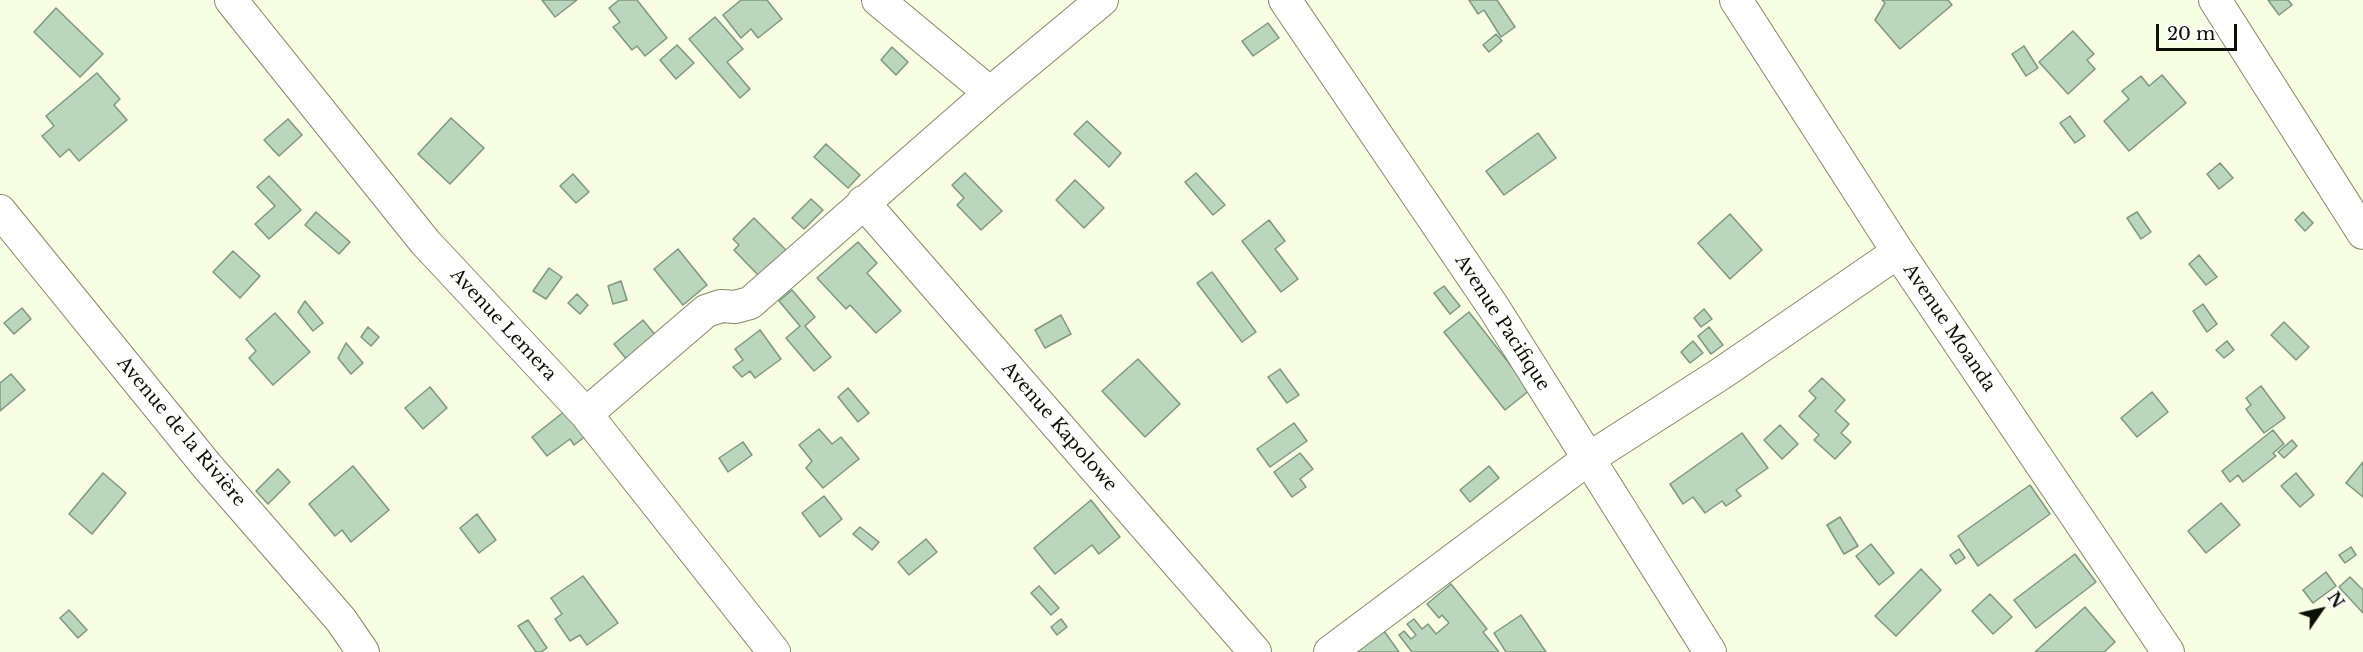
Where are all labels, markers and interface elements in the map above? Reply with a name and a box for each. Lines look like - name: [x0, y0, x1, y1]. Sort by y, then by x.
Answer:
- scale bar: [2159, 12, 2240, 50]
- text: 20 m: [2167, 23, 2215, 45]
- street label: Avenue Pacifique: [1450, 251, 1554, 395]
- street label: Avenue Moanda: [1898, 260, 2000, 396]
- street label: Avenue Lemera: [446, 265, 560, 385]
- street label: Avenue de la Rivière: [112, 353, 250, 511]
- street label: Avenue Kapolowe: [997, 358, 1121, 496]
- north arrow: [2291, 580, 2351, 640]
- text: N: [2323, 588, 2348, 612]

